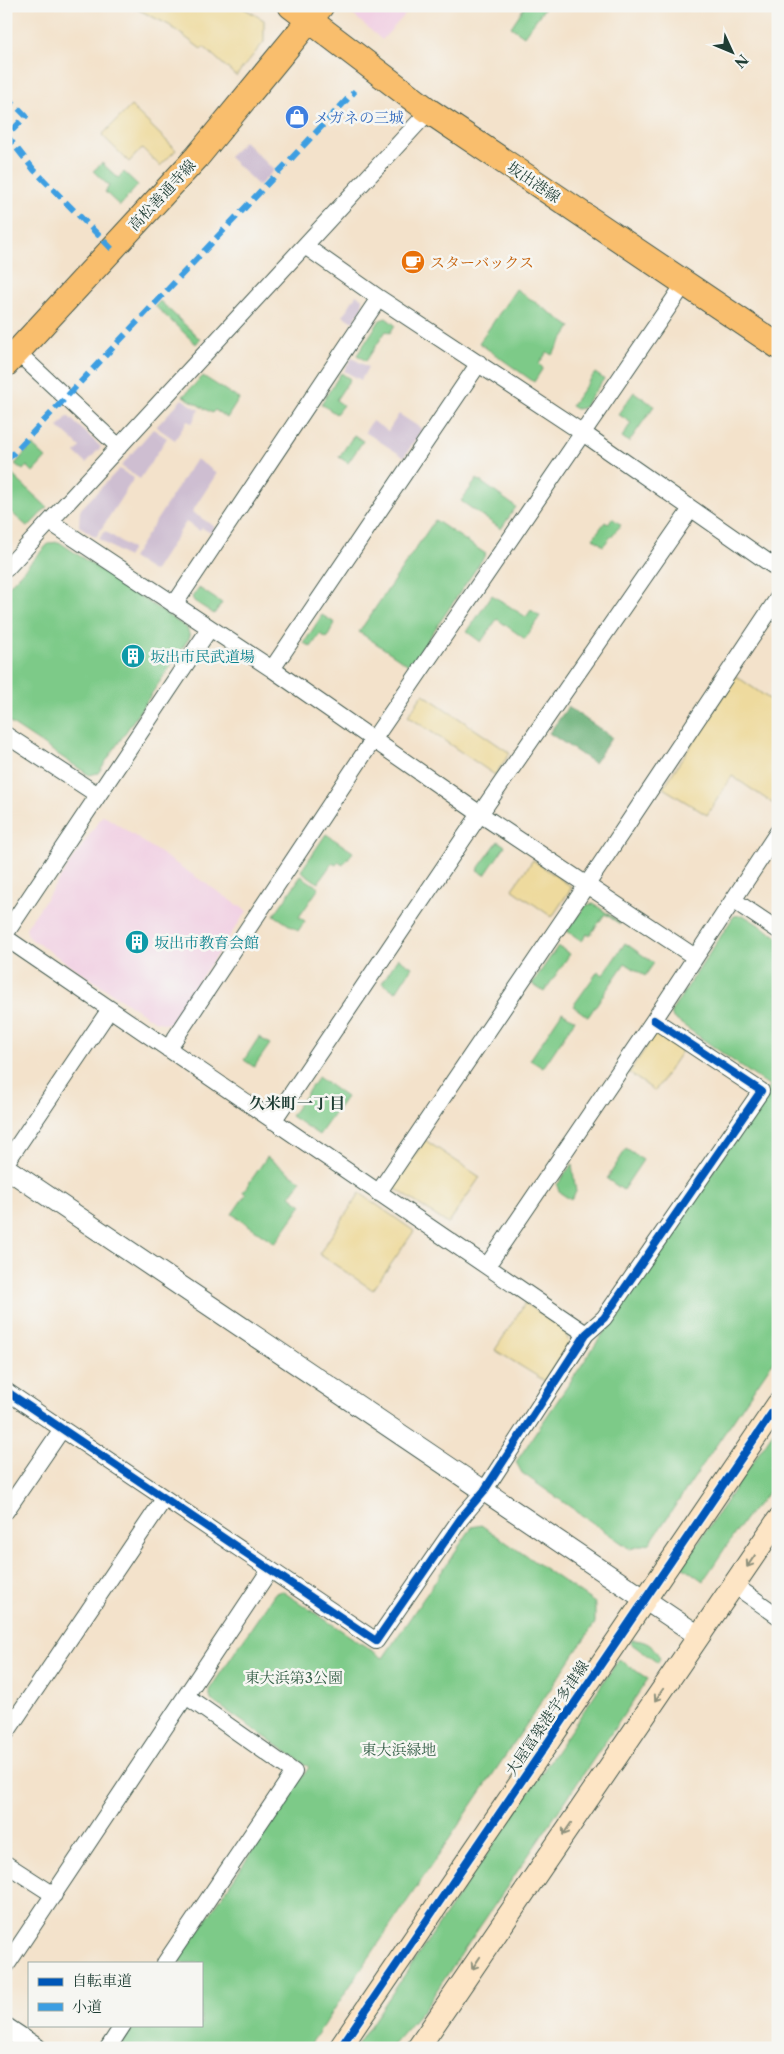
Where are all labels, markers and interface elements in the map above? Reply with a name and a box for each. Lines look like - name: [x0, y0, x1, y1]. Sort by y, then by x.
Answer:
- north arrow: [706, 28, 756, 78]
- text: N: [731, 50, 752, 72]
- shop icon: メガネの三城: [284, 104, 310, 130]
- place label: メガネの三城: [314, 108, 404, 127]
- street label: 高松善通寺線: [124, 156, 200, 234]
- street label: 坂出港線: [504, 157, 564, 207]
- cafe icon: スターバックス: [400, 249, 426, 275]
- place label: スターバックス: [430, 253, 534, 272]
- building icon: 坂出市民武道場: [120, 643, 146, 669]
- place label: 坂出市民武道場: [150, 647, 255, 666]
- building icon: 坂出市教育会館: [124, 929, 150, 955]
- place label: 坂出市教育会館: [154, 933, 259, 952]
- district label: 久米町一丁目: [249, 1093, 345, 1113]
- one-way arrow: [745, 1553, 755, 1567]
- street label: 大屋冨築港宇多津線: [501, 1657, 593, 1779]
- park label: 東大浜第3公園: [245, 1668, 343, 1687]
- one-way arrow: [654, 1688, 664, 1702]
- park label: 東大浜緑地: [361, 1740, 437, 1759]
- one-way arrow: [562, 1822, 573, 1836]
- one-way arrow: [471, 1956, 481, 1970]
- legend: [28, 1962, 202, 2026]
- text: 自転車道: [72, 1971, 132, 1990]
- text: 小道: [72, 1997, 102, 2016]

